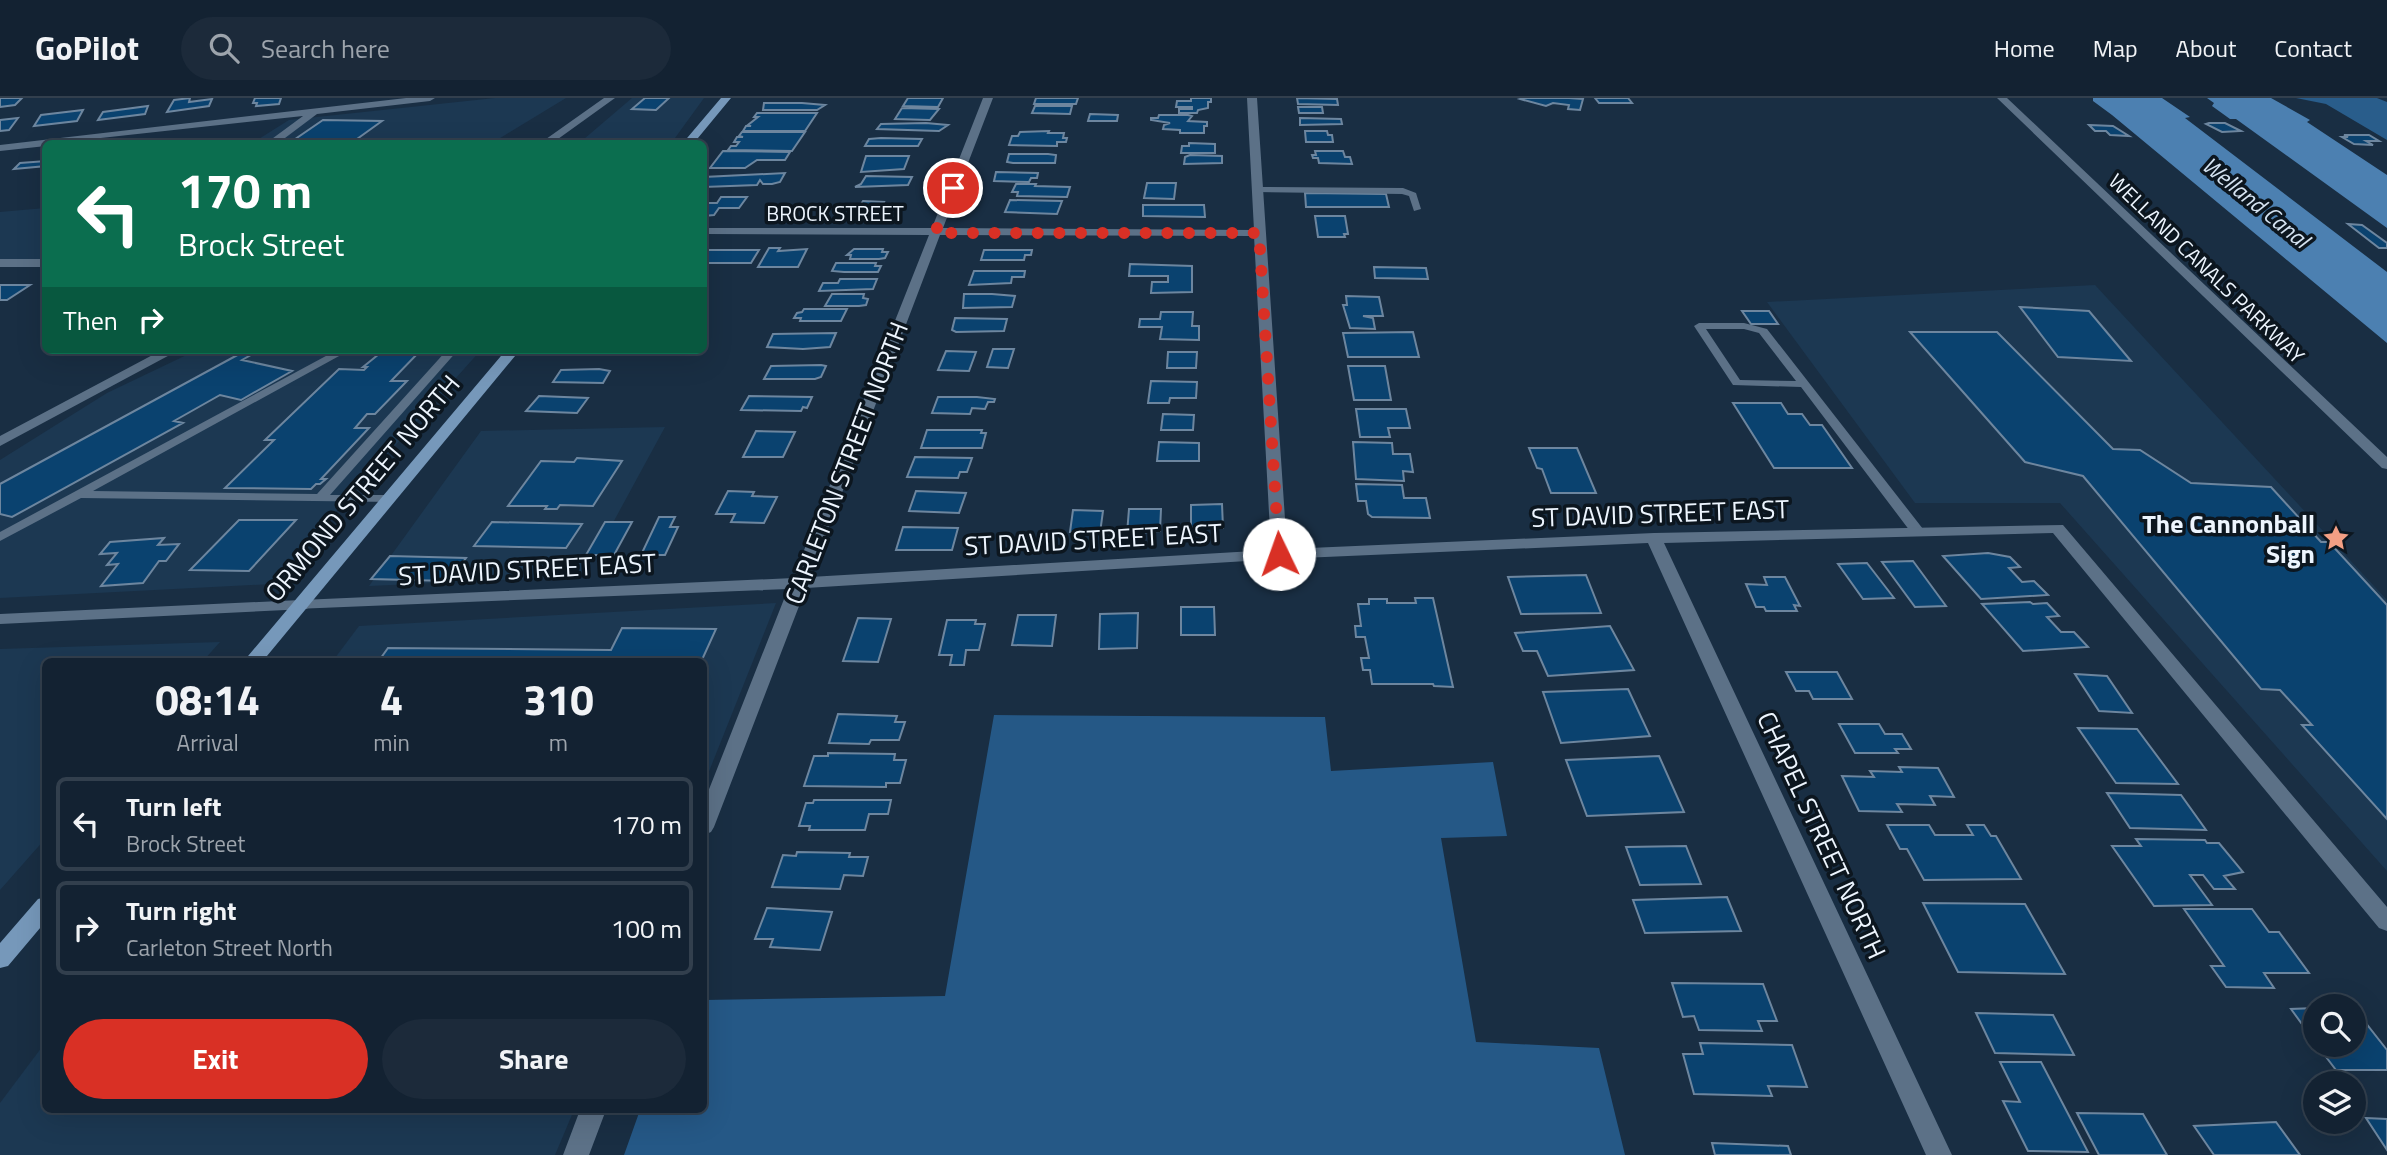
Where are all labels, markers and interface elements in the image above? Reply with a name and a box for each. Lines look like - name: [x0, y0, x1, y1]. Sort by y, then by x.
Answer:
- search box: [181, 17, 671, 80]
- text: GoPilot: [35, 23, 139, 73]
- icon: search: [205, 29, 243, 67]
- text: Search here: [261, 29, 390, 68]
- text: Home: [1994, 30, 2055, 66]
- text: Map: [2093, 30, 2138, 66]
- text: About: [2176, 30, 2236, 66]
- text: Contact: [2274, 30, 2352, 66]
- water label: Welland Canal: [2195, 148, 2320, 258]
- text: 170 m: [178, 152, 312, 227]
- pin: [923, 158, 983, 218]
- street label: WELLAND CANALS PARKWAY: [2102, 165, 2313, 371]
- icon: left: [63, 168, 154, 259]
- icon: arrive: [934, 169, 972, 207]
- street label: BROCK STREET: [766, 197, 904, 229]
- text: Brock Street: [178, 220, 344, 268]
- text: Then: [63, 301, 118, 340]
- icon: right: [132, 301, 170, 339]
- street label: CARLETON STREET NORTH: [774, 316, 918, 610]
- street label: ORMOND STREET NORTH: [255, 366, 469, 610]
- street label: ST DAVID STREET EAST: [1530, 489, 1790, 537]
- place label: The Cannonball Sign: [2142, 504, 2315, 573]
- street label: ST DAVID STREET EAST: [963, 513, 1223, 565]
- position arrow: [1242, 517, 1316, 591]
- place icon: The Cannonball Sign: [2321, 523, 2351, 553]
- street label: ST DAVID STREET EAST: [397, 543, 657, 595]
- text: 08:14: [155, 667, 260, 731]
- text: 4: [380, 667, 403, 731]
- text: 310: [523, 667, 594, 731]
- street label: CHAPEL STREET NORTH: [1748, 705, 1896, 965]
- text: Arrival: [176, 725, 239, 760]
- text: min: [373, 725, 410, 760]
- text: m: [549, 725, 568, 760]
- text: Turn left: [126, 787, 221, 826]
- icon: left: [67, 805, 105, 843]
- text: 170 m: [611, 805, 682, 844]
- text: Brock Street: [126, 826, 245, 861]
- text: Turn right: [126, 891, 237, 930]
- icon: right: [67, 909, 105, 947]
- text: 100 m: [611, 909, 682, 948]
- text: Carleton Street North: [126, 930, 333, 965]
- map controls: [2303, 994, 2366, 1134]
- button: search: [2303, 994, 2366, 1057]
- button: Exit: [63, 1019, 368, 1099]
- button: Share: [382, 1019, 686, 1099]
- button: layers: [2303, 1071, 2366, 1134]

